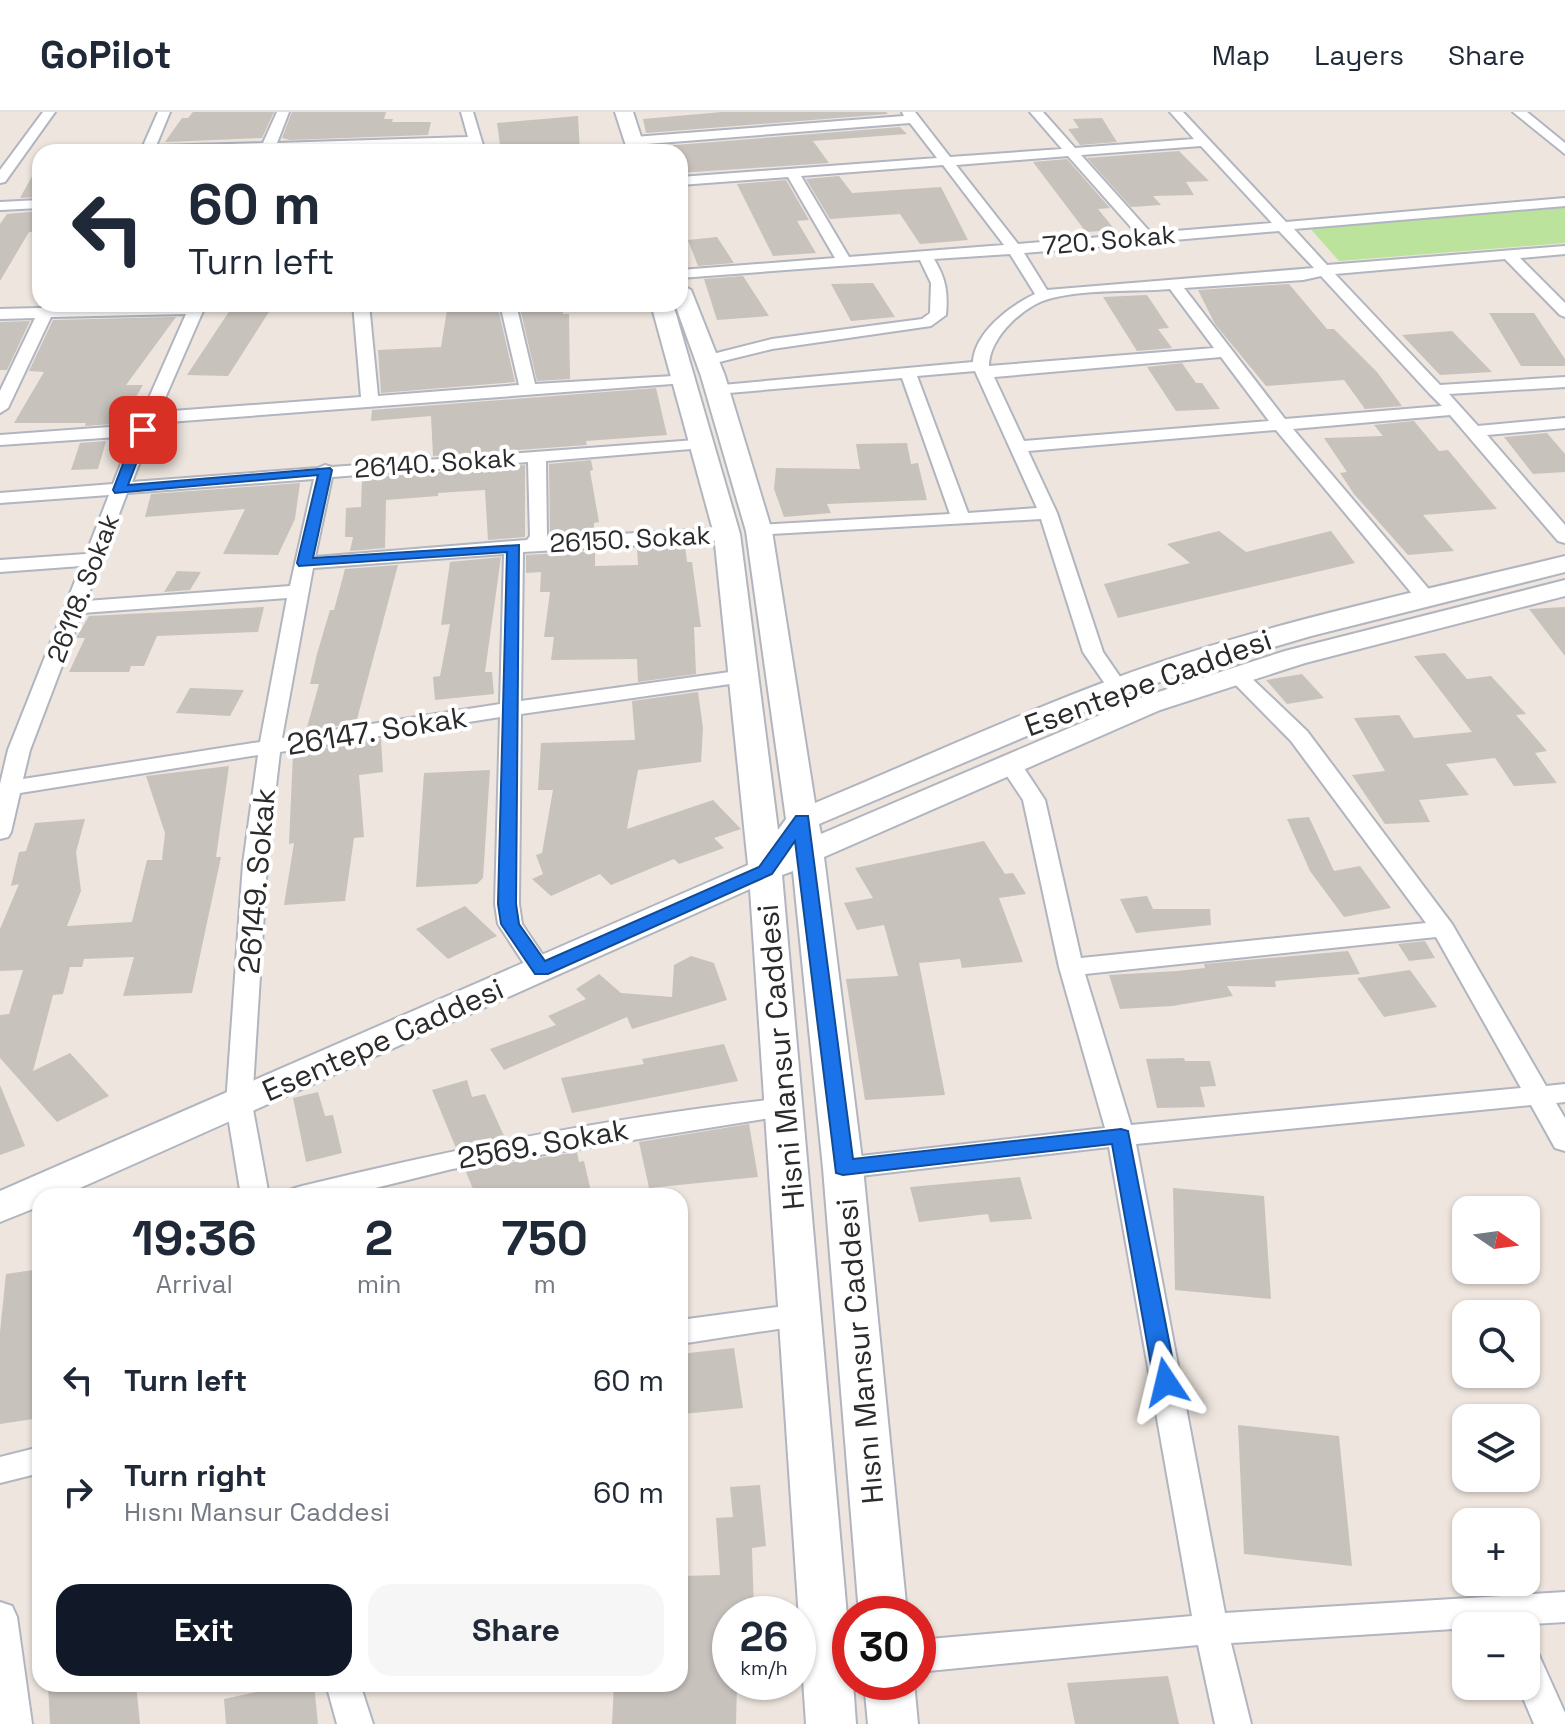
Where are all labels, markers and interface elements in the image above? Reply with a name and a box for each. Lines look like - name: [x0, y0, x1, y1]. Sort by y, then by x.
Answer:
- text: GoPilot: [40, 31, 172, 79]
- text: Map: [1212, 37, 1270, 73]
- text: Layers: [1314, 37, 1404, 73]
- text: Share: [1448, 37, 1525, 73]
- text: 60 m: [188, 169, 321, 240]
- icon: left: [56, 176, 160, 280]
- street label: 720. Sokak: [1041, 217, 1177, 263]
- text: Turn left: [188, 239, 335, 285]
- pin: [109, 396, 177, 464]
- icon: arrive: [121, 408, 165, 452]
- street label: 26140. Sokak: [353, 440, 517, 486]
- street label: 26118. Sokak: [39, 509, 127, 667]
- street label: 26150. Sokak: [549, 518, 711, 560]
- street label: Esentepe Caddesi: [1019, 620, 1277, 745]
- street label: 26147. Sokak: [284, 697, 470, 764]
- street label: 26149. Sokak: [229, 787, 284, 975]
- street label: Hisni Mansur Caddesi: [748, 903, 813, 1212]
- street label: Esentepe Caddesi: [256, 969, 509, 1110]
- street label: 2569. Sokak: [454, 1109, 631, 1178]
- north arrow: [1452, 1196, 1540, 1284]
- map controls: [1452, 1196, 1540, 1700]
- street label: Hısnı Mansur Caddesi: [827, 1197, 892, 1506]
- text: 19:36: [132, 1208, 257, 1269]
- text: 2: [365, 1208, 393, 1269]
- text: 750: [501, 1208, 588, 1269]
- text: Arrival: [156, 1267, 233, 1301]
- text: min: [357, 1267, 401, 1301]
- text: m: [533, 1267, 556, 1301]
- button: search: [1452, 1300, 1540, 1388]
- position arrow: [1124, 1340, 1208, 1424]
- icon: left: [56, 1358, 100, 1402]
- text: Turn left: [124, 1361, 247, 1400]
- text: 60 m: [593, 1361, 664, 1400]
- button: layers: [1452, 1404, 1540, 1492]
- text: Turn right: [124, 1456, 267, 1495]
- icon: right: [56, 1470, 100, 1514]
- text: 60 m: [593, 1473, 664, 1512]
- text: Hısnı Mansur Caddesi: [124, 1495, 390, 1529]
- button: +: [1452, 1508, 1540, 1596]
- button: Exit: [56, 1584, 352, 1676]
- button: Share: [368, 1584, 664, 1676]
- speed limit sign: 30: [832, 1596, 936, 1700]
- text: 26: [740, 1612, 788, 1663]
- button: −: [1452, 1612, 1540, 1700]
- text: km/h: [740, 1655, 788, 1681]

